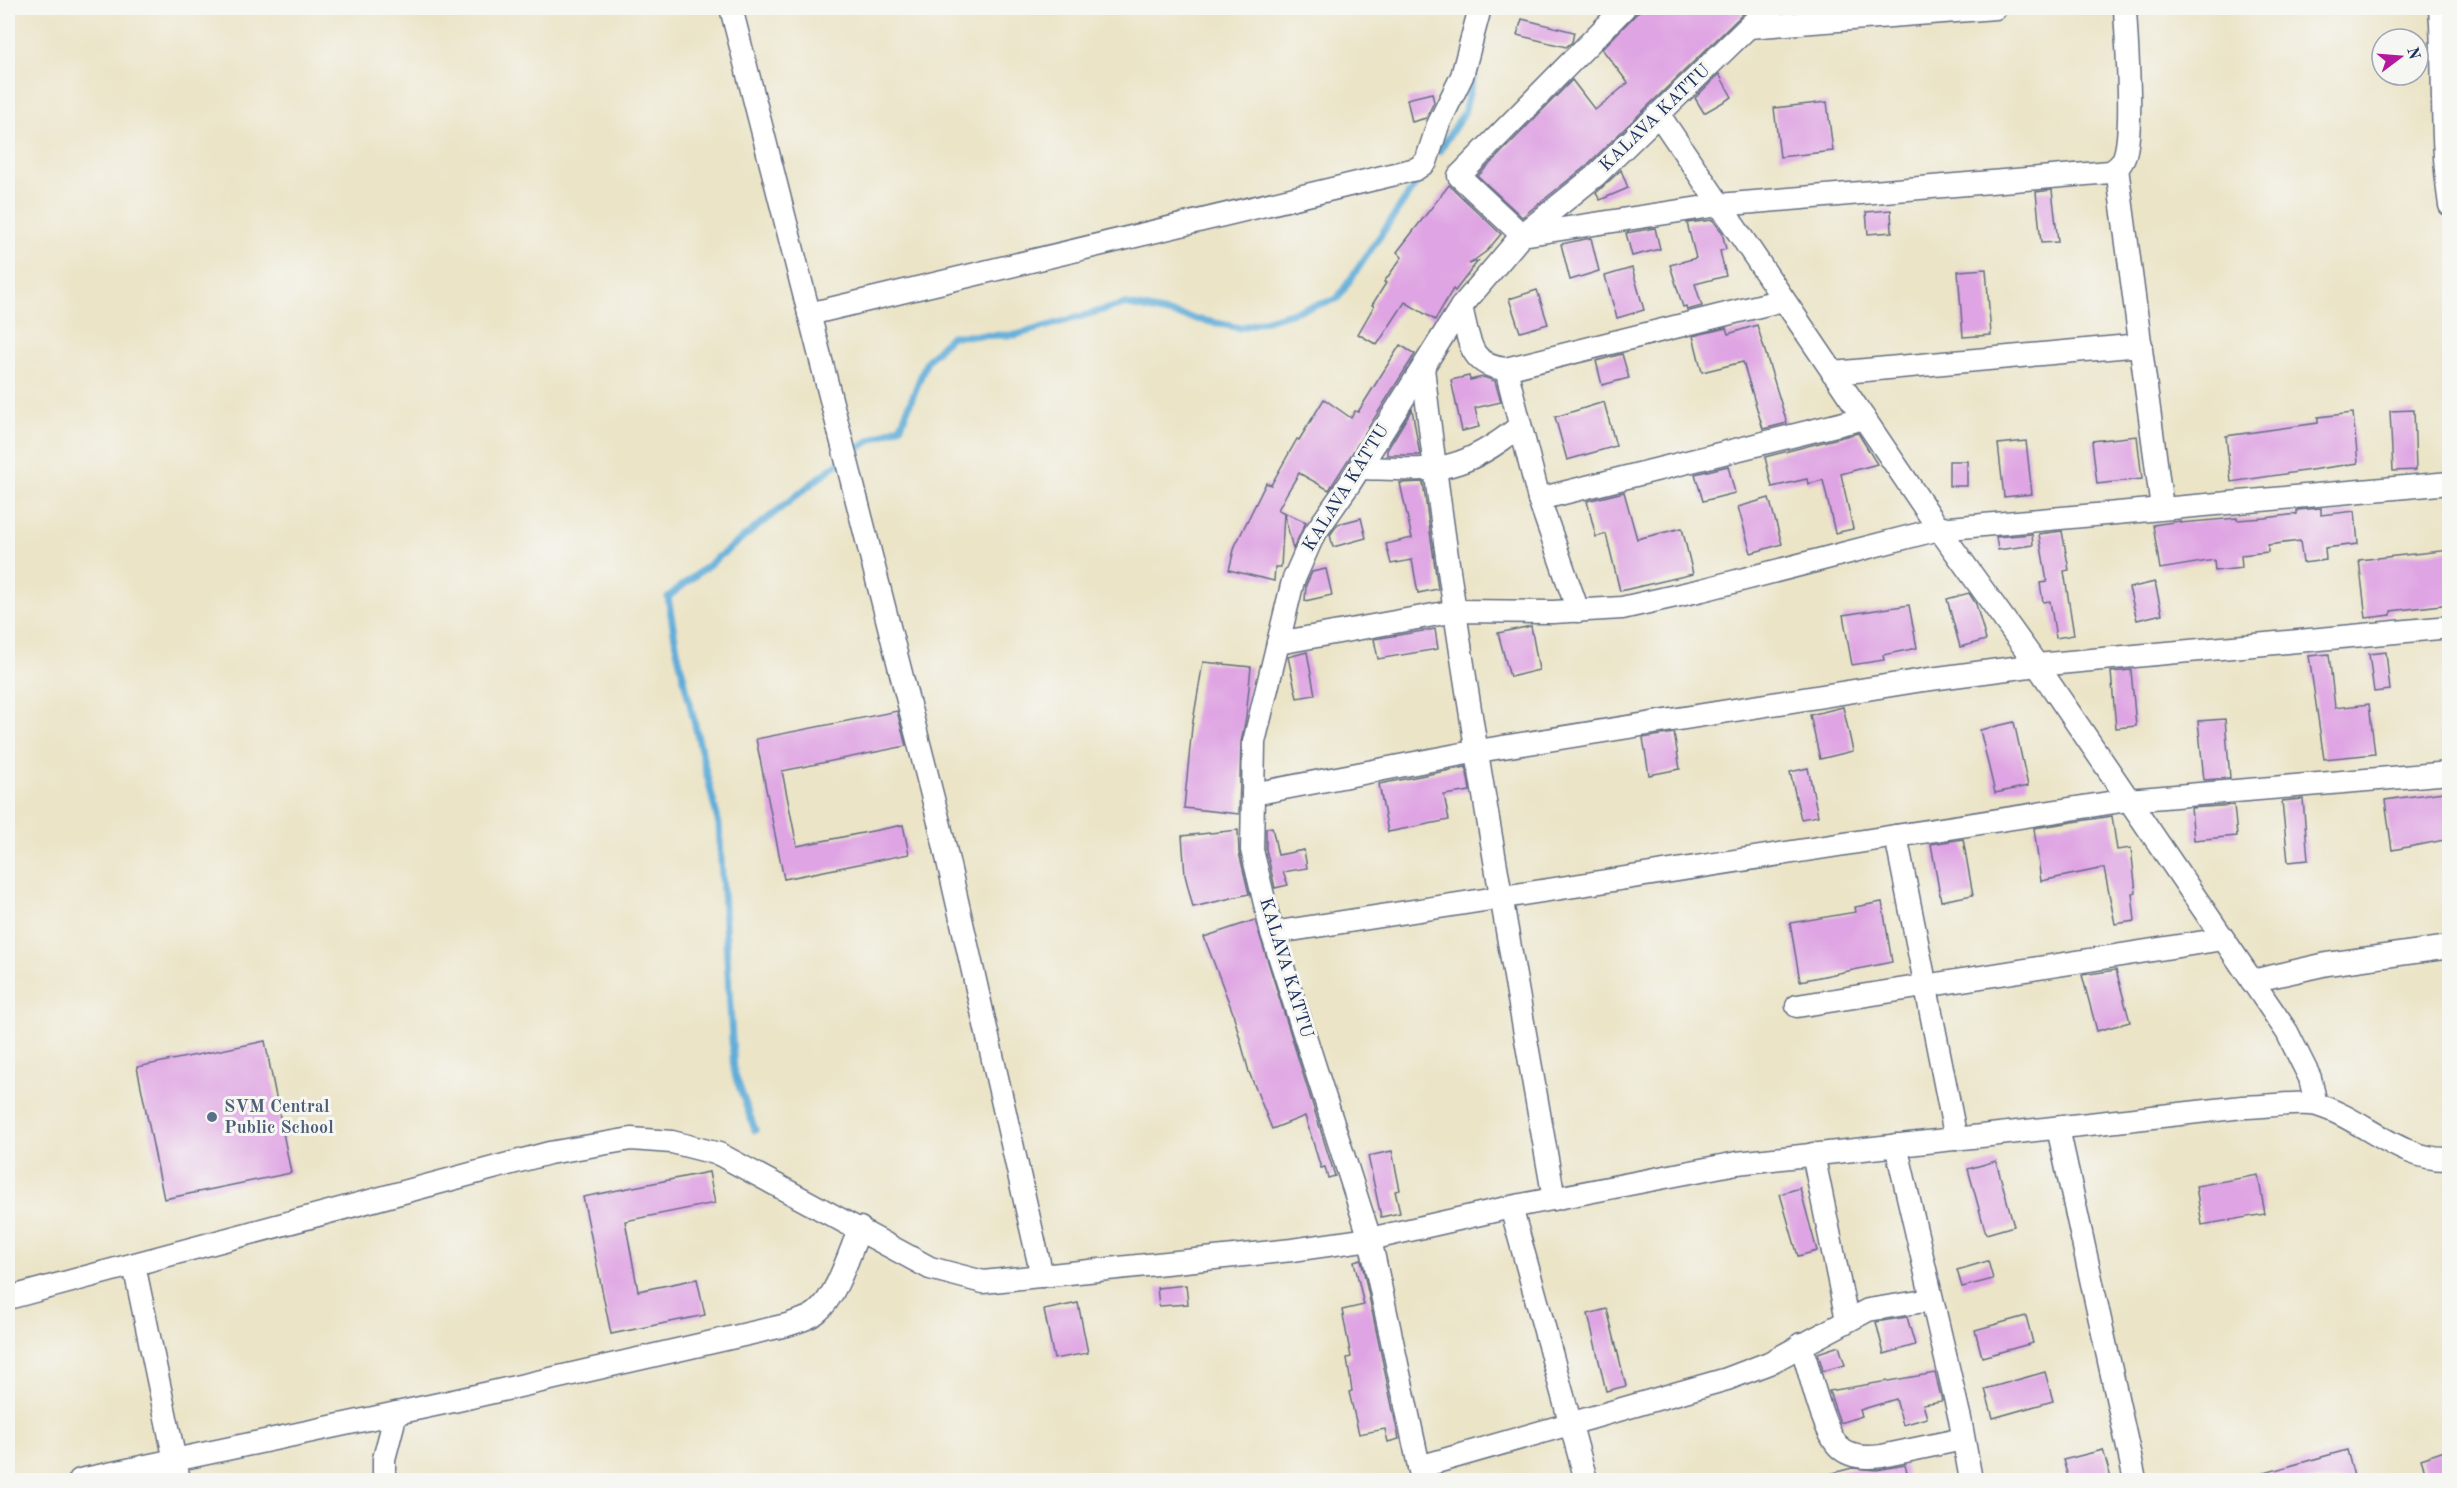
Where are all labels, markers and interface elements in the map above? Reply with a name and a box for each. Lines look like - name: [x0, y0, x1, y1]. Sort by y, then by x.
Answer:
- north arrow: [2370, 27, 2430, 87]
- text: N: [2403, 45, 2422, 62]
- street label: KALAVA KATTU: [1596, 61, 1714, 175]
- street label: KALAVA KATTU: [1300, 421, 1392, 555]
- street label: KALAVA KATTU: [1256, 896, 1316, 1040]
- place label: SVM Central Public School: [224, 1098, 334, 1137]
- marker: SVM Central Public School: [205, 1110, 219, 1124]

